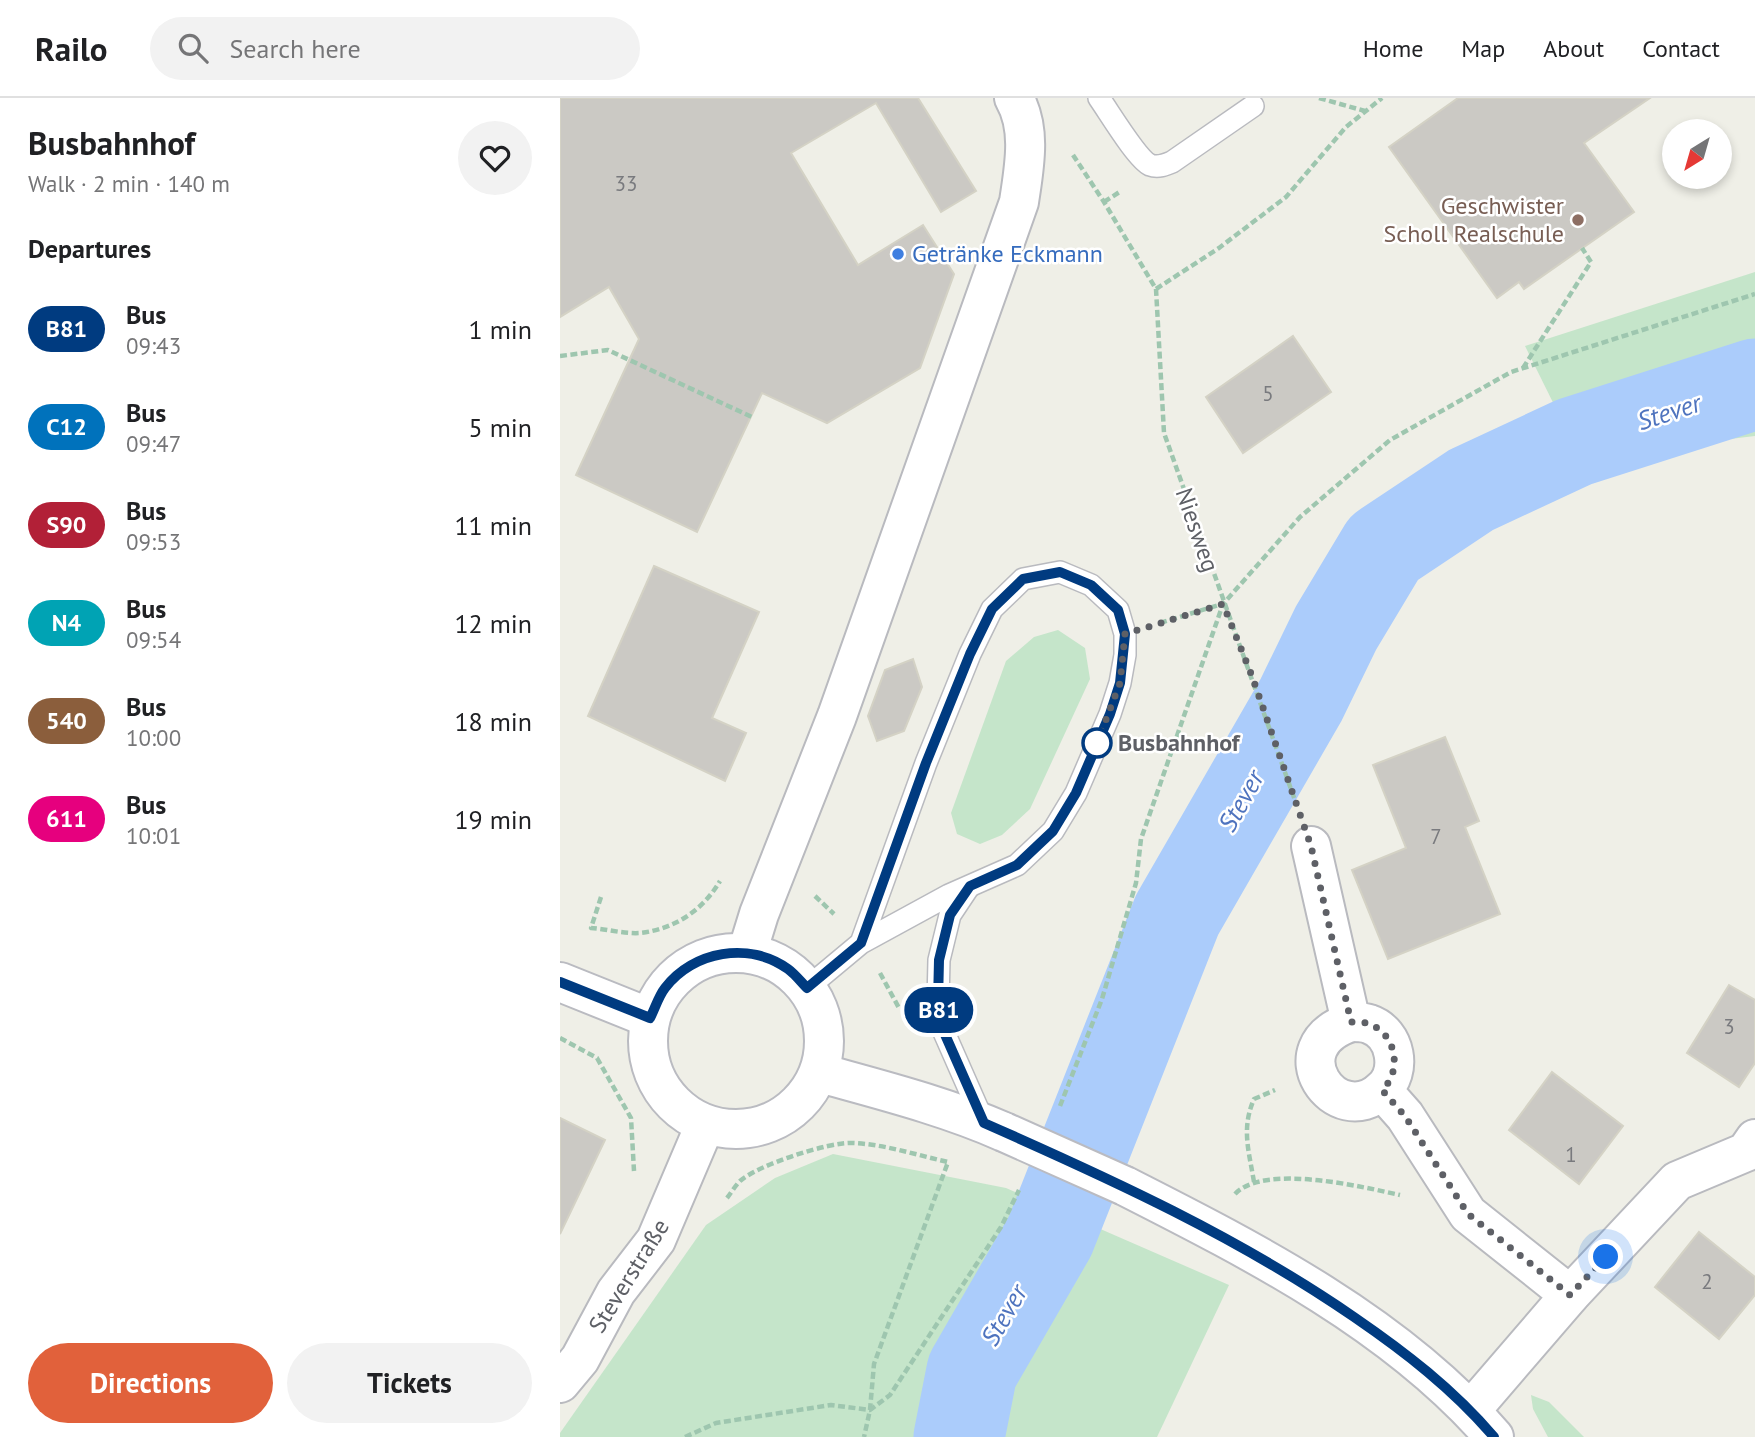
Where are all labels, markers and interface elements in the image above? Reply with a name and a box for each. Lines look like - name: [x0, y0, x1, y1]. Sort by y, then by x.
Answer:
- search box: [150, 17, 640, 80]
- text: Railo: [35, 27, 108, 70]
- icon: search: [174, 29, 212, 67]
- text: Search here: [230, 32, 361, 65]
- text: Home: [1363, 33, 1423, 64]
- text: Map: [1461, 33, 1505, 64]
- text: About: [1543, 33, 1604, 64]
- text: Contact: [1642, 33, 1720, 64]
- north arrow: [1662, 119, 1732, 189]
- map controls: [1662, 119, 1732, 189]
- text: Busbahnhof: [28, 121, 195, 164]
- button: heart: [458, 121, 532, 195]
- text: Walk · 2 min · 140 m: [28, 169, 230, 198]
- house number: 33: [615, 170, 637, 197]
- place label: Geschwister Scholl Realschule: [1384, 190, 1564, 249]
- marker: Geschwister Scholl Realschule: [1570, 212, 1586, 228]
- text: Departures: [28, 232, 151, 265]
- place label: Getränke Eckmann: [912, 238, 1103, 269]
- marker: Getränke Eckmann: [890, 246, 906, 262]
- text: Bus: [126, 298, 166, 331]
- text: B81: [46, 313, 87, 344]
- text: 1 min: [469, 313, 532, 346]
- text: 09:43: [126, 331, 181, 360]
- house number: 5: [1262, 380, 1274, 407]
- water label: Stever: [1633, 385, 1706, 437]
- text: Bus: [126, 396, 166, 429]
- text: C12: [46, 411, 87, 442]
- text: 5 min: [469, 411, 532, 444]
- text: 09:47: [126, 429, 181, 458]
- street label: Niesweg: [1169, 484, 1226, 576]
- text: Bus: [126, 494, 166, 527]
- text: S90: [47, 509, 86, 540]
- text: 11 min: [454, 509, 532, 542]
- text: 09:53: [126, 527, 181, 556]
- text: Bus: [126, 592, 166, 625]
- text: N4: [52, 607, 81, 638]
- text: 12 min: [454, 607, 532, 640]
- text: 09:54: [126, 625, 181, 654]
- text: Bus: [126, 690, 166, 723]
- text: 540: [46, 705, 87, 736]
- text: 18 min: [454, 705, 532, 738]
- text: 10:00: [126, 723, 181, 752]
- place label: Busbahnhof: [1118, 727, 1241, 758]
- marker: Busbahnhof: [1082, 728, 1112, 758]
- water label: Stever: [1210, 763, 1271, 837]
- text: Bus: [126, 788, 166, 821]
- text: 611: [46, 803, 87, 834]
- text: 19 min: [454, 803, 532, 836]
- text: 10:01: [126, 821, 181, 850]
- house number: 7: [1430, 823, 1442, 850]
- line badge: B81: [899, 987, 979, 1033]
- text: B81: [918, 994, 960, 1025]
- house number: 3: [1723, 1013, 1735, 1040]
- house number: 1: [1565, 1141, 1577, 1168]
- street label: Steverstraße: [581, 1213, 676, 1338]
- your location: [1588, 1239, 1623, 1274]
- house number: 2: [1701, 1268, 1713, 1295]
- water label: Stever: [973, 1277, 1035, 1351]
- button: Directions: [28, 1343, 273, 1423]
- button: Tickets: [287, 1343, 532, 1423]

